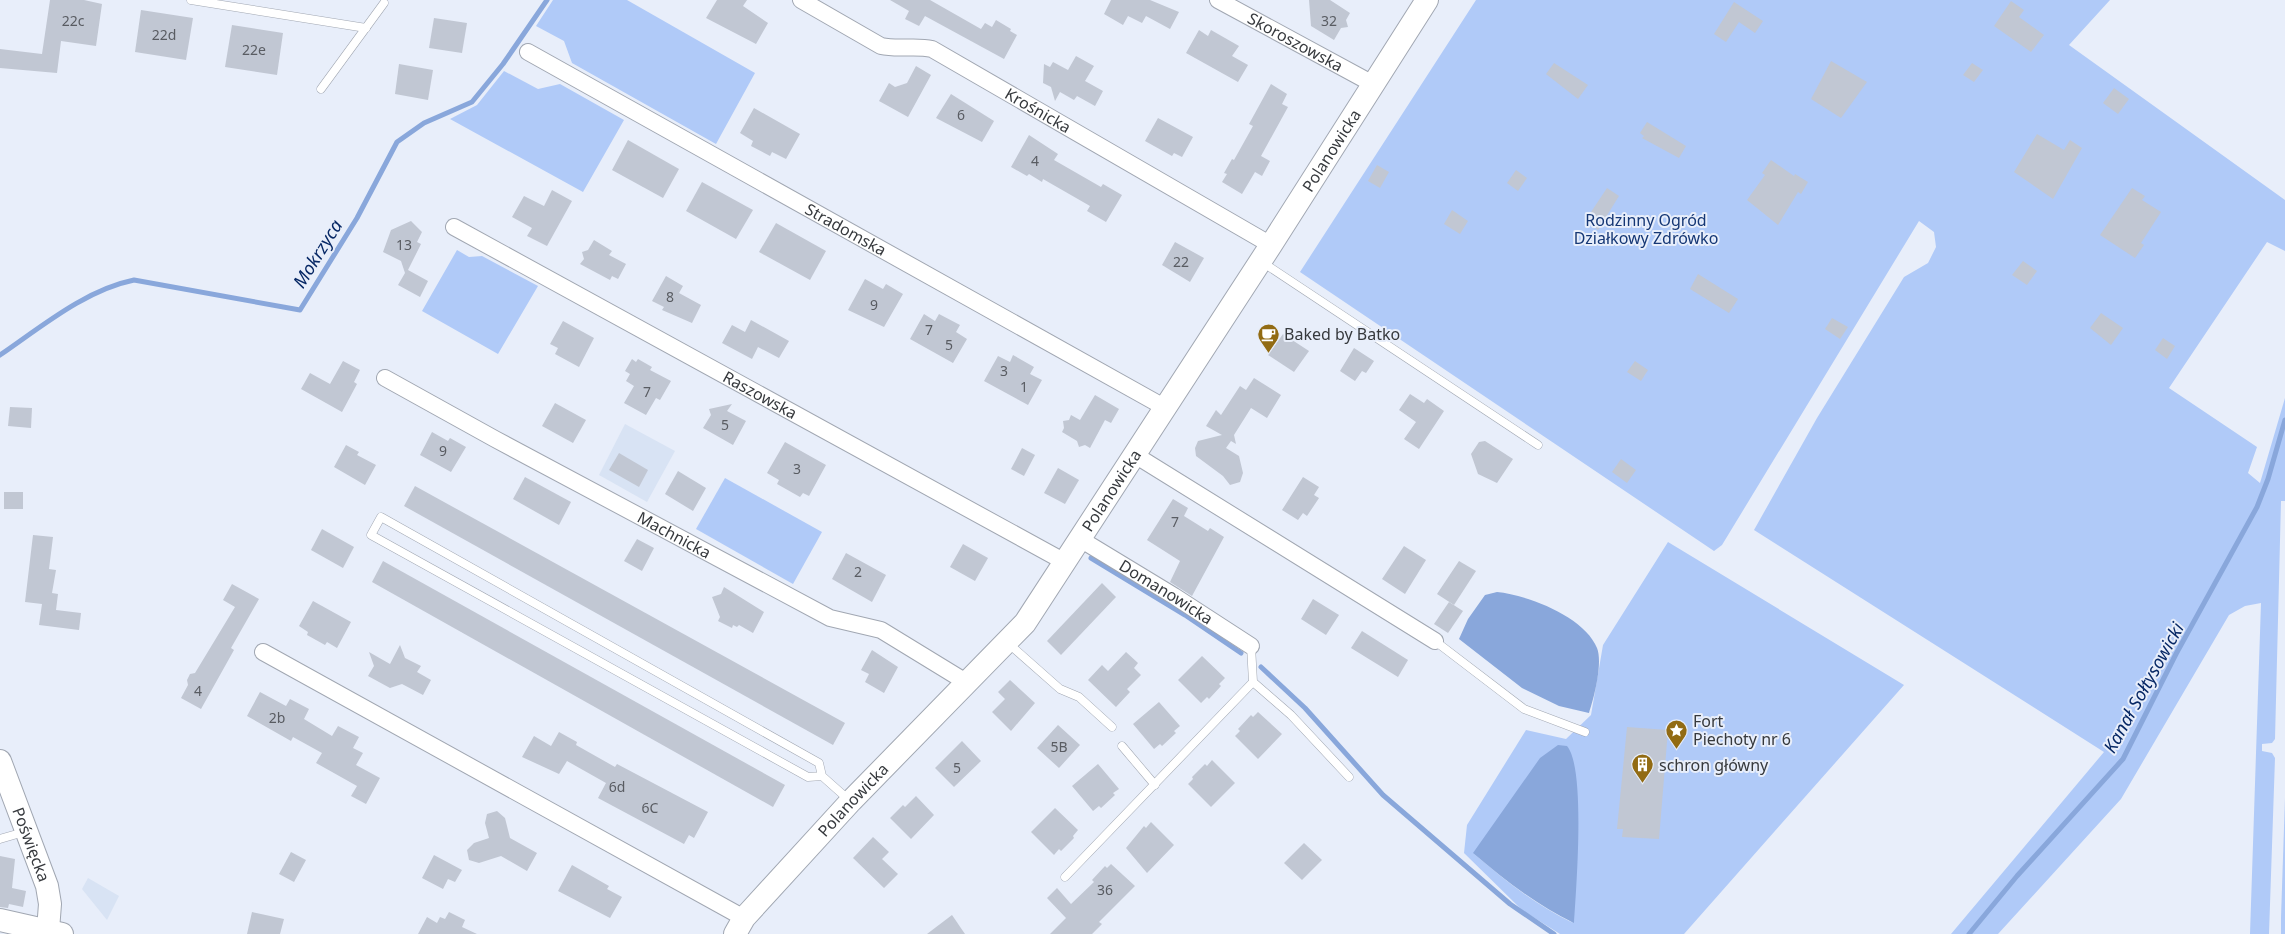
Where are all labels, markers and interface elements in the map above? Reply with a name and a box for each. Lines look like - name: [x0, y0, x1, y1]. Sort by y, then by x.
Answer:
- street label: Skoroszowska: [1244, 7, 1347, 77]
- house number: 22c: [62, 11, 85, 30]
- house number: 32: [1321, 11, 1337, 30]
- house number: 22d: [152, 25, 176, 44]
- house number: 22e: [242, 40, 266, 59]
- street label: Krośnicka: [1001, 83, 1075, 138]
- house number: 6: [957, 105, 965, 124]
- street label: Polanowicka: [1297, 105, 1366, 196]
- house number: 4: [1031, 151, 1039, 170]
- street label: Stradomska: [801, 198, 890, 261]
- park label: Rodzinny Ogród Działkowy Zdrówko: [1574, 209, 1718, 249]
- water label: Mokrzyca: [287, 215, 348, 292]
- house number: 13: [396, 235, 412, 254]
- house number: 22: [1173, 252, 1189, 271]
- house number: 8: [666, 287, 674, 306]
- house number: 9: [870, 295, 878, 314]
- house number: 7: [925, 320, 933, 339]
- cafe icon: Baked by Batko: [1256, 322, 1280, 353]
- place label: Baked by Batko: [1284, 323, 1400, 345]
- house number: 5: [945, 335, 953, 354]
- house number: 3: [1000, 361, 1008, 380]
- street label: Raszowska: [719, 366, 801, 424]
- house number: 1: [1020, 377, 1028, 396]
- house number: 7: [643, 382, 651, 401]
- house number: 5: [721, 415, 729, 434]
- house number: 9: [439, 441, 447, 460]
- street label: Polanowicka: [1077, 445, 1146, 536]
- house number: 3: [793, 459, 801, 478]
- street label: Machnicka: [634, 506, 715, 563]
- house number: 7: [1171, 512, 1179, 531]
- street label: Domanowicka: [1115, 554, 1217, 629]
- house number: 2: [854, 562, 862, 581]
- water label: Kanał Sołtysowicki: [2097, 618, 2189, 757]
- house number: 4: [194, 681, 202, 700]
- house number: 2b: [269, 708, 285, 727]
- place label: Fort Piechoty nr 6: [1693, 710, 1791, 750]
- place icon: Fort Piechoty nr 6: [1665, 718, 1689, 749]
- house number: 5B: [1050, 737, 1068, 756]
- building icon: schron główny: [1631, 753, 1655, 784]
- place label: schron główny: [1659, 754, 1769, 776]
- street label: Polanowicka: [813, 758, 893, 841]
- house number: 5: [953, 758, 961, 777]
- house number: 6d: [609, 777, 625, 796]
- house number: 6C: [642, 798, 659, 817]
- street label: Poświęcka: [7, 804, 55, 885]
- house number: 36: [1097, 880, 1113, 899]

